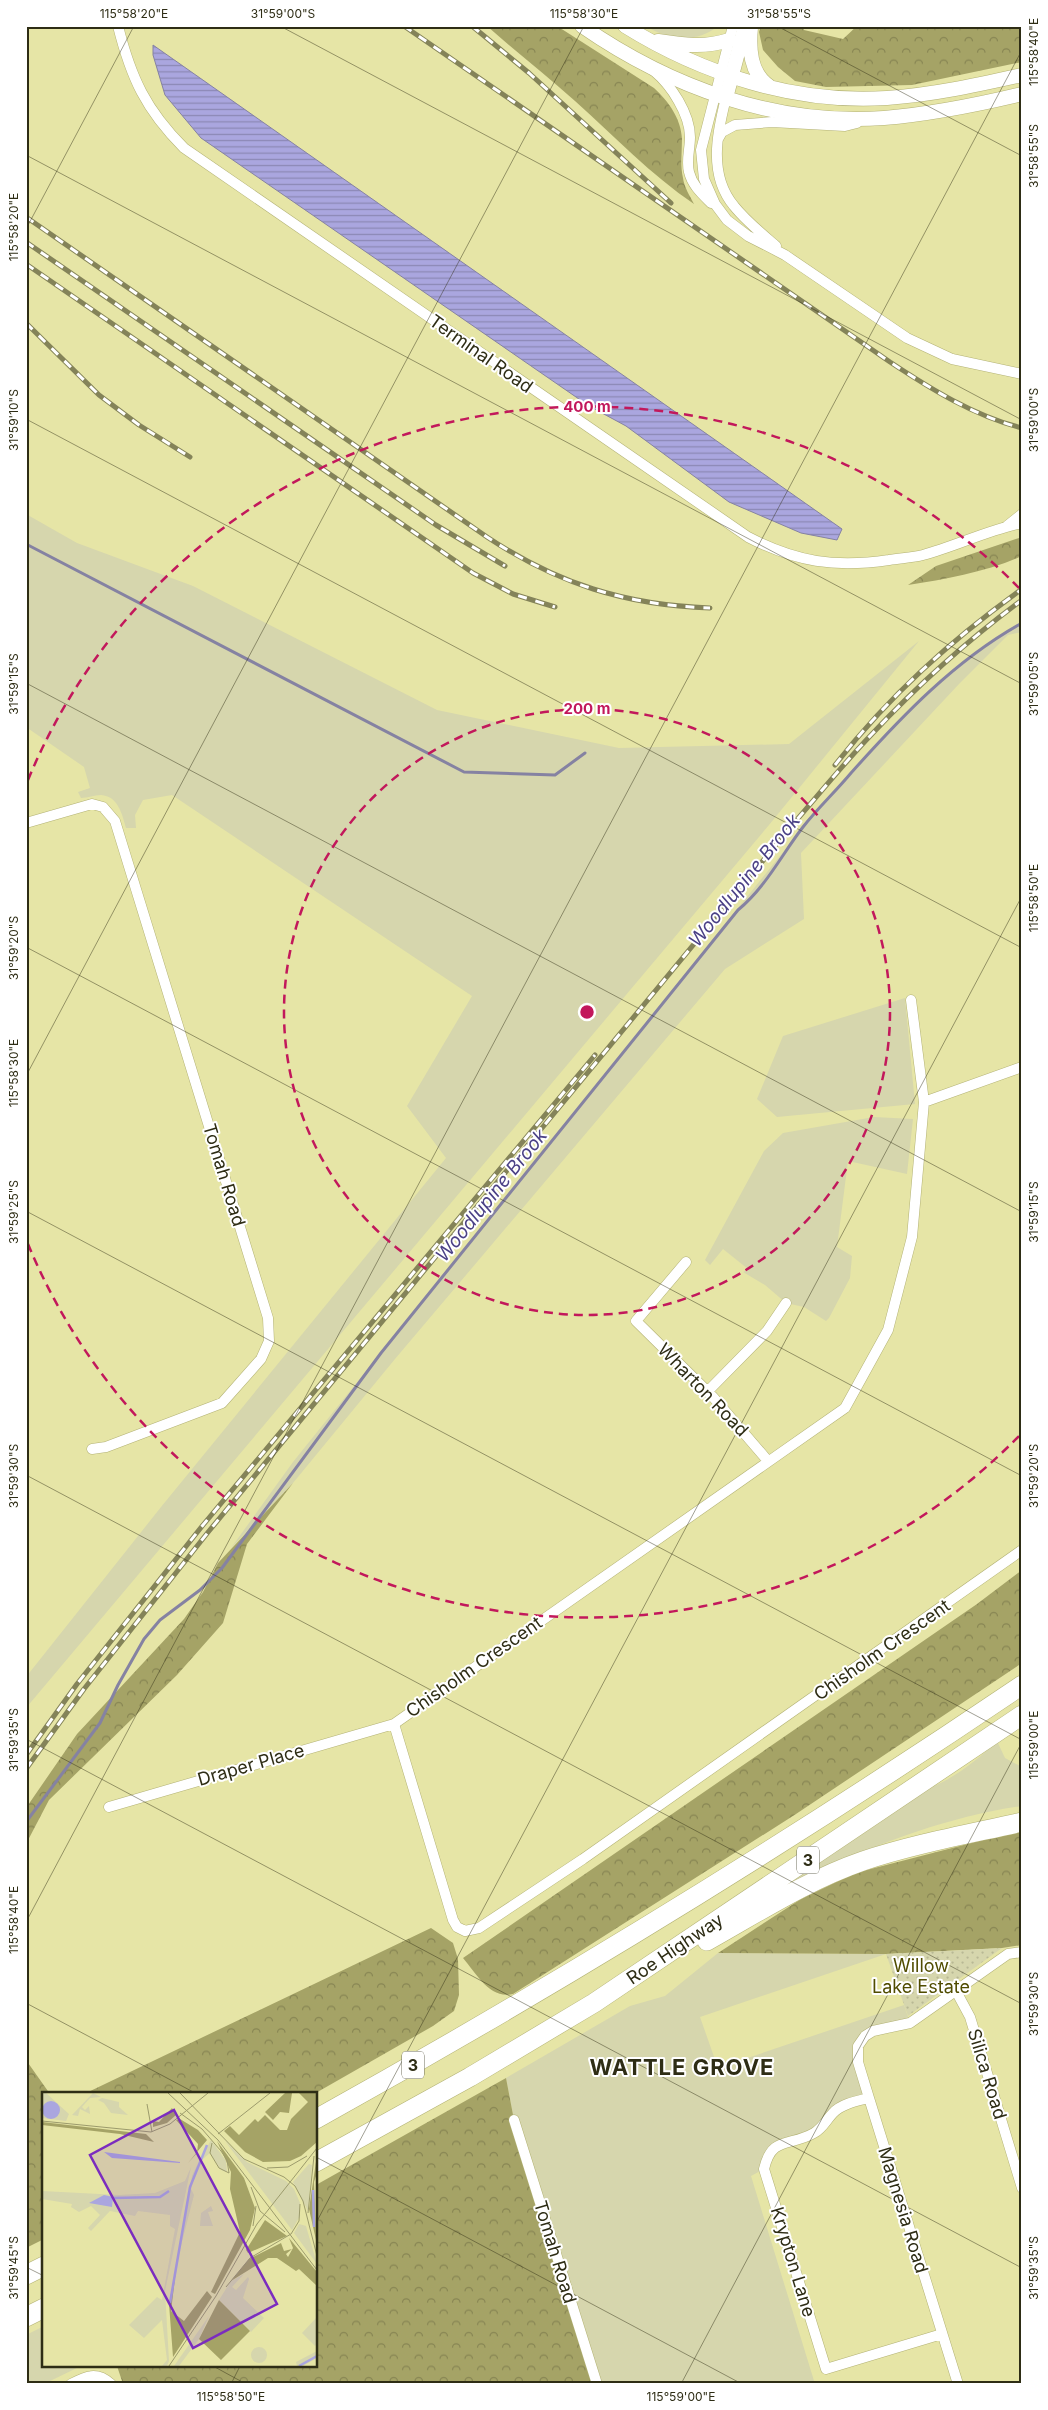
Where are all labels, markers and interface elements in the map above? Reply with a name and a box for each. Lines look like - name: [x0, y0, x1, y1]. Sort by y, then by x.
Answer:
- text: 115°58'20"E: [100, 6, 168, 21]
- text: 31°59'00"S: [251, 6, 316, 21]
- text: 115°58'30"E: [550, 6, 618, 21]
- text: 31°58'55"S: [747, 6, 811, 21]
- text: 115°58'40"E: [1026, 18, 1041, 86]
- text: 31°58'55"S: [1026, 124, 1041, 188]
- text: 115°58'20"E: [6, 193, 21, 261]
- street label: Terminal Road: [426, 310, 537, 397]
- text: 31°59'00"S: [1026, 387, 1041, 452]
- text: 31°59'10"S: [6, 389, 21, 451]
- text: 400 m: [563, 397, 611, 416]
- text: 31°59'05"S: [1026, 652, 1041, 716]
- text: 31°59'15"S: [6, 653, 21, 715]
- text: 200 m: [564, 699, 610, 718]
- water label: Woodlupine Brook: [684, 809, 805, 951]
- text: 115°58'50"E: [1026, 864, 1041, 932]
- text: 31°59'20"S: [6, 916, 21, 980]
- centre of rings: [578, 1003, 596, 1021]
- text: 115°58'30"E: [6, 1039, 21, 1107]
- street label: Tomah Road: [199, 1121, 250, 1229]
- water label: Woodlupine Brook: [431, 1124, 552, 1266]
- text: 31°59'25"S: [6, 1180, 21, 1244]
- text: 31°59'15"S: [1026, 1181, 1041, 1243]
- street label: Wharton Road: [654, 1339, 753, 1441]
- text: 31°59'30"S: [6, 1444, 21, 1508]
- text: 31°59'20"S: [1026, 1444, 1041, 1508]
- street label: Chisholm Crescent: [810, 1595, 954, 1704]
- street label: Chisholm Crescent: [402, 1612, 546, 1721]
- text: 31°59'35"S: [6, 1708, 21, 1772]
- text: 115°59'00"E: [1026, 1711, 1041, 1779]
- street label: Draper Place: [195, 1739, 307, 1790]
- road number: 3: [797, 1846, 819, 1874]
- text: 115°58'40"E: [6, 1886, 21, 1954]
- street label: Roe Highway: [623, 1909, 727, 1989]
- park label: Willow Lake Estate: [872, 1955, 970, 1997]
- text: 31°59'30"S: [1026, 1972, 1041, 2036]
- street label: Silica Road: [964, 2026, 1011, 2122]
- road number: 3: [402, 2052, 424, 2078]
- district label: WATTLE GROVE: [590, 2054, 774, 2080]
- inset map: [42, 2092, 318, 2368]
- street label: Magnesia Road: [874, 2144, 933, 2276]
- street label: Tomah Road: [530, 2198, 581, 2306]
- street label: Krypton Lane: [767, 2204, 820, 2319]
- text: 31°59'45"S: [6, 2236, 21, 2300]
- text: 31°59'35"S: [1026, 2236, 1041, 2300]
- text: 115°58'50"E: [197, 2389, 265, 2404]
- text: 115°59'00"E: [647, 2389, 715, 2404]

